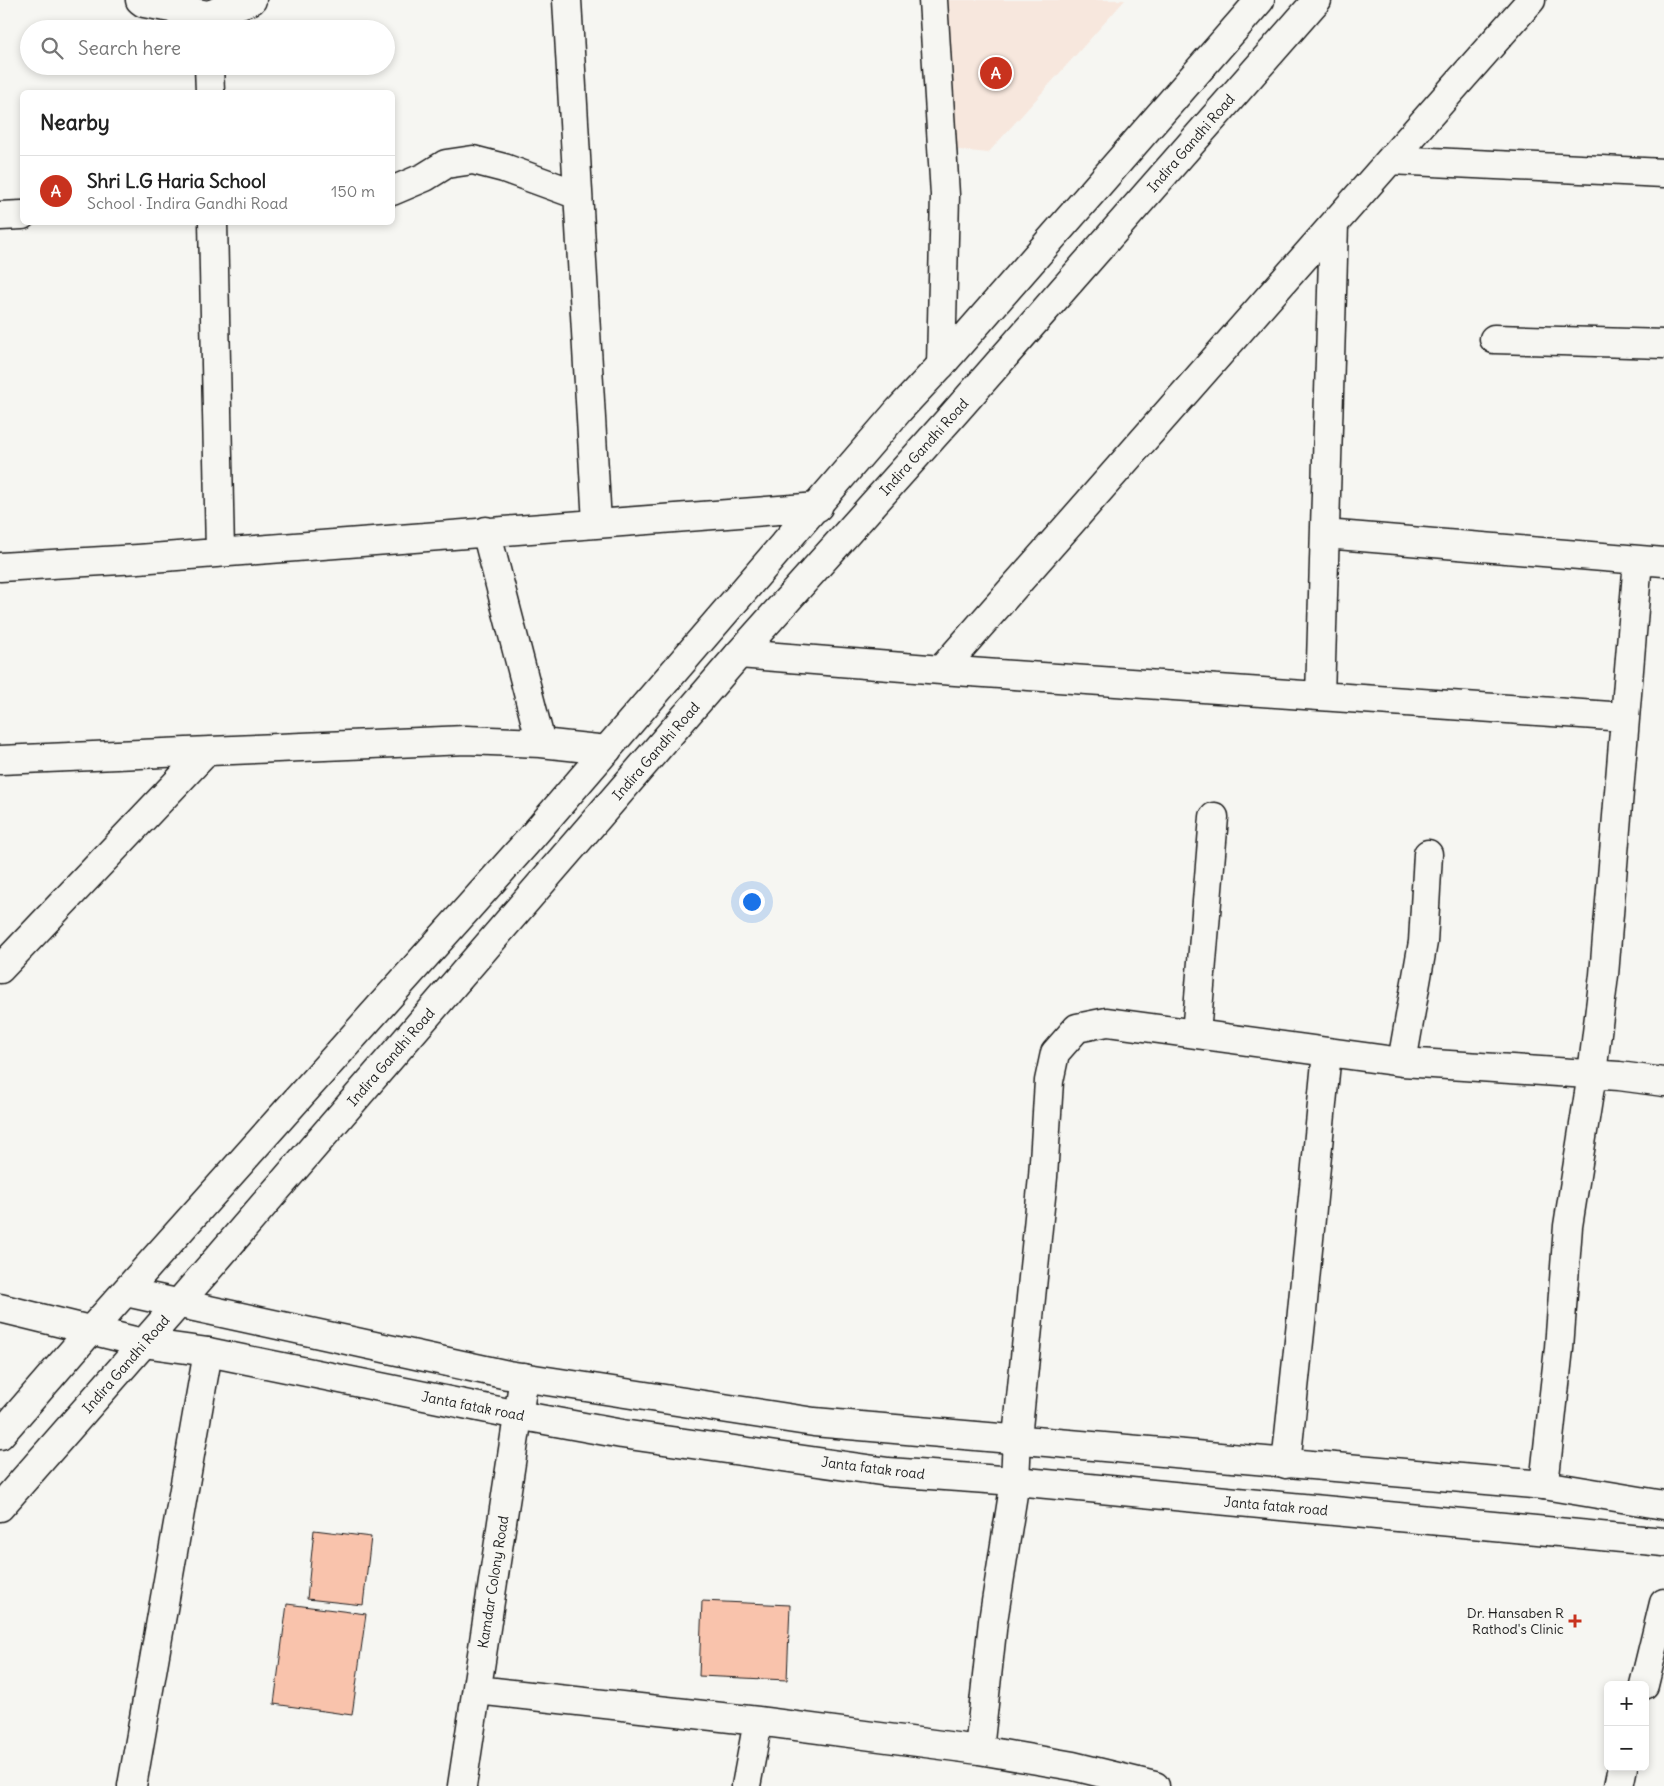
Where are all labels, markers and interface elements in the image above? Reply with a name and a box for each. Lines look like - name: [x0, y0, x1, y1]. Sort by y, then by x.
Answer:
- search box: [20, 20, 395, 75]
- icon: search: [38, 34, 66, 62]
- text: Search here: [78, 36, 181, 60]
- pin: A: [980, 54, 1012, 92]
- street label: Indira Gandhi Road: [1143, 90, 1239, 196]
- text: Nearby: [40, 109, 110, 136]
- text: Shri L.G Haria School: [87, 169, 266, 193]
- text: A: [51, 181, 61, 201]
- text: 150 m: [331, 181, 375, 201]
- text: School · Indira Gandhi Road: [87, 193, 288, 213]
- street label: Indira Gandhi Road: [876, 395, 972, 499]
- street label: Indira Gandhi Road: [608, 698, 704, 804]
- your location: [739, 889, 765, 915]
- street label: Indira Gandhi Road: [343, 1004, 439, 1110]
- street label: Indira Gandhi Road: [78, 1311, 174, 1417]
- street label: Janta fatak road: [420, 1387, 526, 1425]
- street label: Janta fatak road: [820, 1453, 926, 1483]
- street label: Janta fatak road: [1223, 1492, 1329, 1520]
- street label: Kamdar Colony Road: [474, 1514, 512, 1650]
- place label: Dr. Hansaben R Rathod's Clinic: [1467, 1604, 1564, 1638]
- marker: Dr. Hansaben R Rathod's Clinic: [1568, 1614, 1582, 1628]
- map controls: [1604, 1681, 1649, 1771]
- button: +: [1604, 1681, 1649, 1726]
- button: −: [1604, 1726, 1649, 1771]

